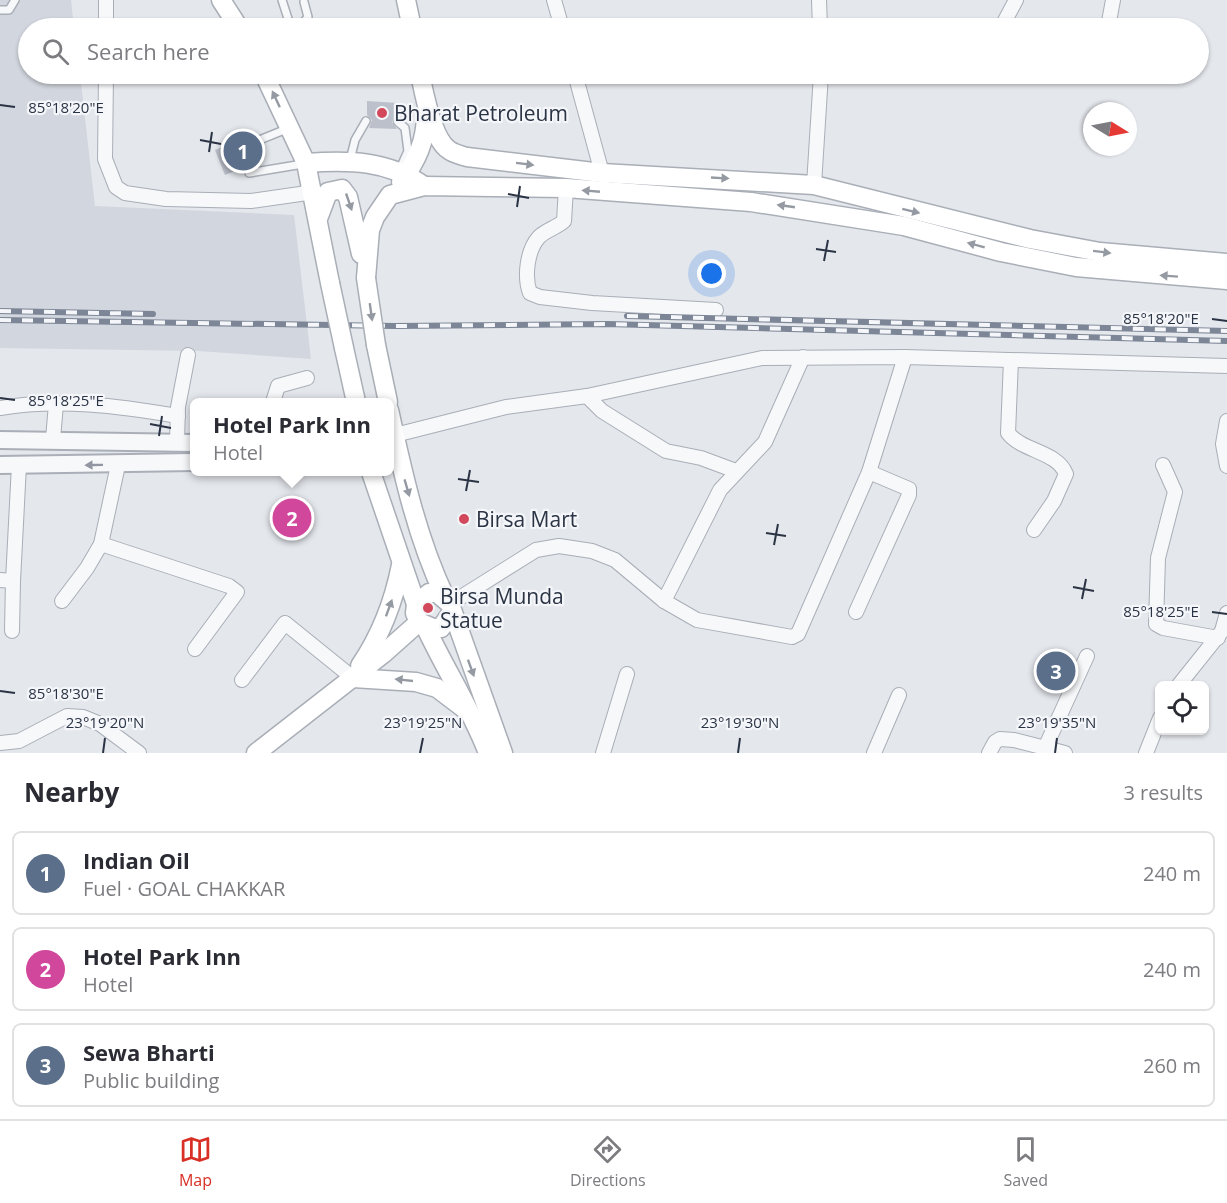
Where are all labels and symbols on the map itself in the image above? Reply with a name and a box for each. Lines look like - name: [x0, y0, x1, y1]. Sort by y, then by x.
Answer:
- one-way arrow: [272, 91, 281, 108]
- text: 85°18'20"E: [28, 97, 104, 117]
- place label: Bharat Petroleum: [394, 99, 568, 127]
- north arrow: [1083, 102, 1137, 156]
- marker: Bharat Petroleum: [375, 106, 389, 120]
- pin: 1: [224, 128, 262, 174]
- one-way arrow: [516, 159, 535, 169]
- one-way arrow: [710, 174, 729, 183]
- one-way arrow: [582, 186, 601, 196]
- one-way arrow: [344, 193, 354, 211]
- one-way arrow: [776, 202, 795, 211]
- one-way arrow: [902, 206, 920, 216]
- one-way arrow: [967, 240, 986, 250]
- one-way arrow: [1092, 247, 1111, 257]
- your location: [697, 259, 726, 288]
- one-way arrow: [1159, 272, 1178, 281]
- one-way arrow: [366, 303, 375, 322]
- text: 85°18'20"E: [1123, 308, 1199, 328]
- text: 85°18'25"E: [28, 390, 104, 410]
- one-way arrow: [85, 460, 104, 470]
- one-way arrow: [403, 479, 413, 497]
- pin: 2: [272, 496, 312, 540]
- place label: Birsa Mart: [476, 505, 577, 533]
- marker: Birsa Mart: [457, 512, 471, 526]
- place label: Birsa Munda Statue: [440, 582, 564, 634]
- one-way arrow: [385, 599, 395, 617]
- marker: Birsa Munda Statue: [421, 601, 435, 615]
- text: 85°18'25"E: [1123, 601, 1199, 621]
- pin: 3: [1036, 648, 1076, 694]
- one-way arrow: [467, 659, 476, 677]
- one-way arrow: [395, 675, 414, 685]
- text: 85°18'30"E: [28, 683, 104, 703]
- text: 23°19'20"N: [66, 712, 144, 732]
- text: 23°19'25"N: [384, 712, 462, 732]
- text: 23°19'30"N: [701, 712, 779, 732]
- text: 23°19'35"N: [1018, 712, 1096, 732]

